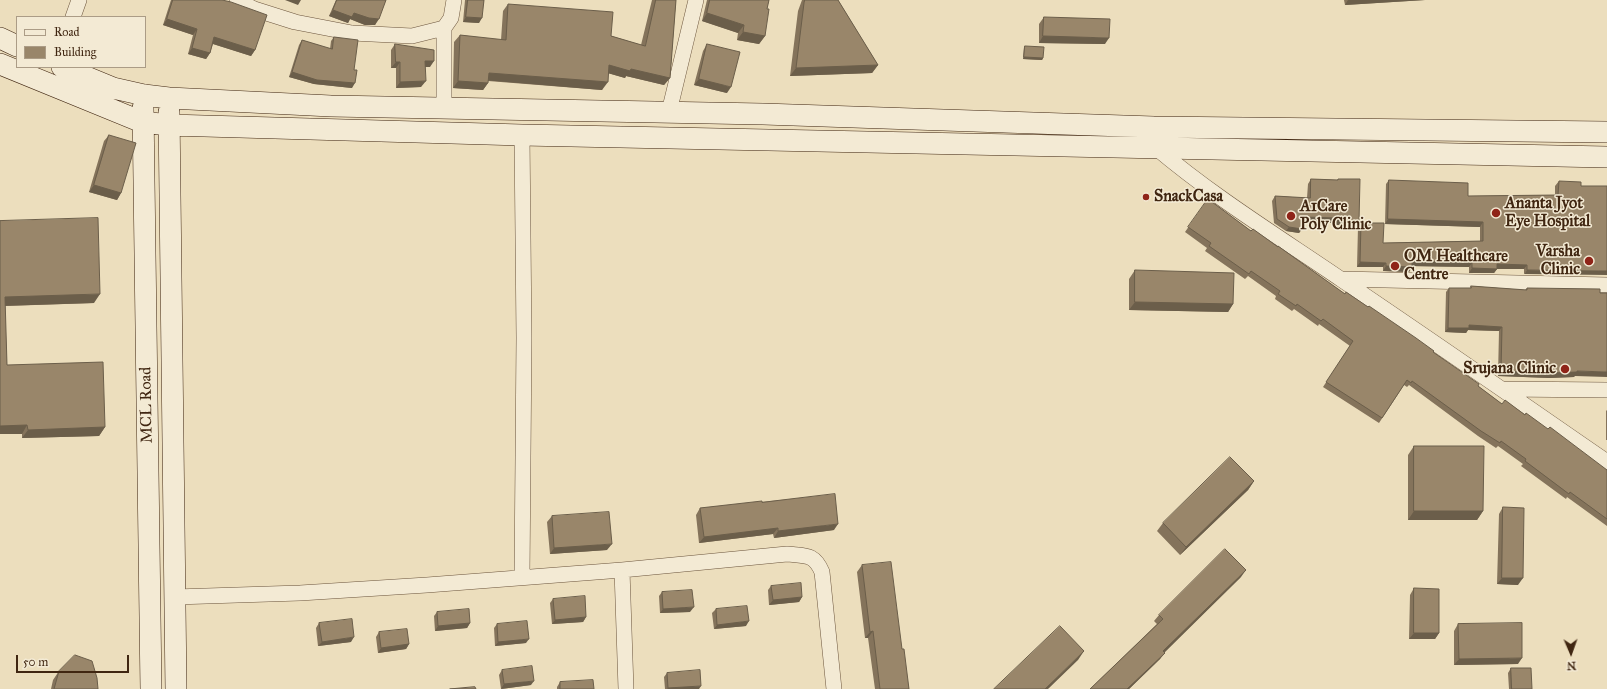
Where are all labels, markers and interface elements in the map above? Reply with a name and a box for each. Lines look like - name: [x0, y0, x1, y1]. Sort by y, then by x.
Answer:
- legend: [16, 16, 146, 68]
- text: Road: [54, 25, 80, 39]
- text: Building: [54, 45, 96, 59]
- place label: SnackCasa: [1154, 187, 1223, 207]
- marker: SnackCasa: [1141, 192, 1151, 202]
- place label: Ananta Jyot Eye Hospital: [1505, 194, 1590, 232]
- place label: A1Care Poly Clinic: [1300, 197, 1371, 235]
- marker: Ananta Jyot Eye Hospital: [1490, 207, 1502, 219]
- marker: A1Care Poly Clinic: [1285, 210, 1297, 222]
- place label: Varsha Clinic: [1536, 242, 1580, 280]
- place label: OM Healthcare Centre: [1404, 247, 1508, 285]
- marker: Varsha Clinic: [1583, 255, 1595, 267]
- marker: OM Healthcare Centre: [1389, 260, 1401, 272]
- place label: Srujana Clinic: [1463, 359, 1556, 379]
- marker: Srujana Clinic: [1559, 363, 1571, 375]
- street label: MCL Road: [137, 367, 157, 443]
- north arrow: [1551, 633, 1591, 673]
- scale bar: [18, 647, 131, 673]
- text: 50 m: [23, 655, 48, 669]
- text: N: [1567, 659, 1576, 672]

